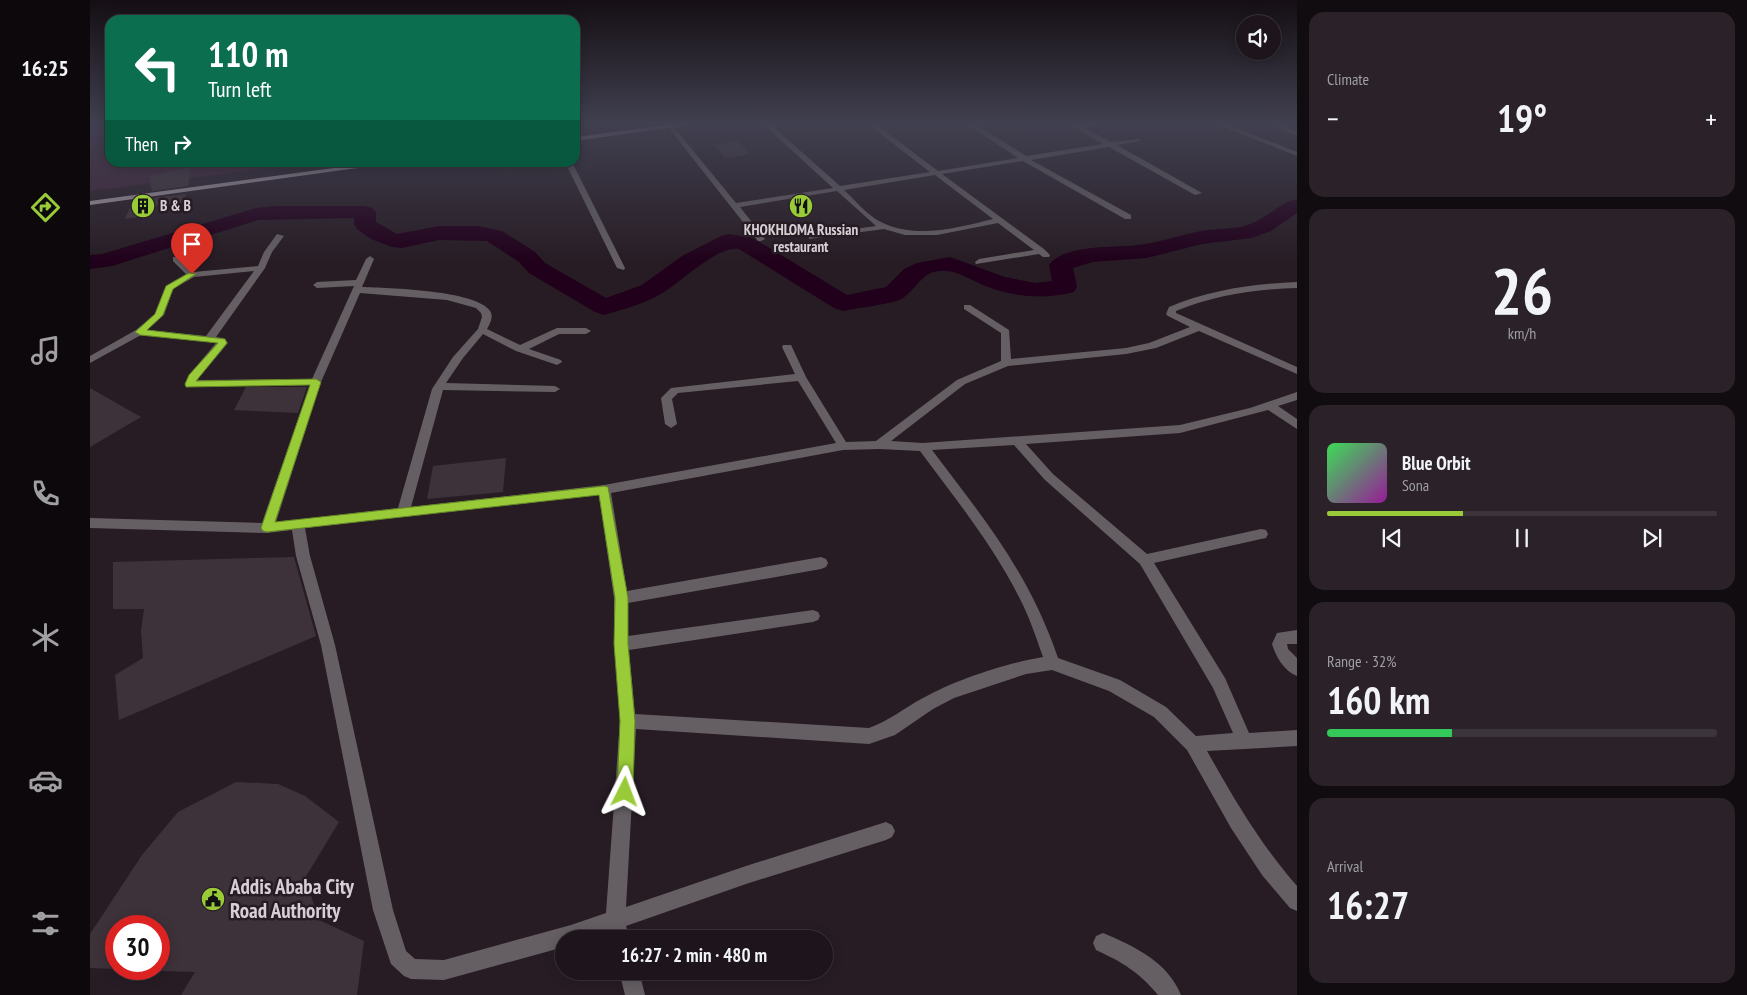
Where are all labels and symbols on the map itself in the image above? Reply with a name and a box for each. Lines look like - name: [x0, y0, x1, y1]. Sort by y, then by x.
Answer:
- building icon: B & B: [130, 193, 156, 219]
- restaurant icon: KHOKHLOMA Russian restaurant: [788, 193, 814, 219]
- place label: B & B: [160, 196, 191, 215]
- place label: KHOKHLOMA Russian restaurant: [744, 220, 858, 256]
- pin: [171, 223, 213, 274]
- position arrow: [598, 765, 650, 817]
- place label: Addis Ababa City Road Authority: [229, 873, 354, 924]
- public building icon: Addis Ababa City Road Authority: [200, 886, 226, 912]
- speed limit sign: 30: [105, 915, 170, 980]

